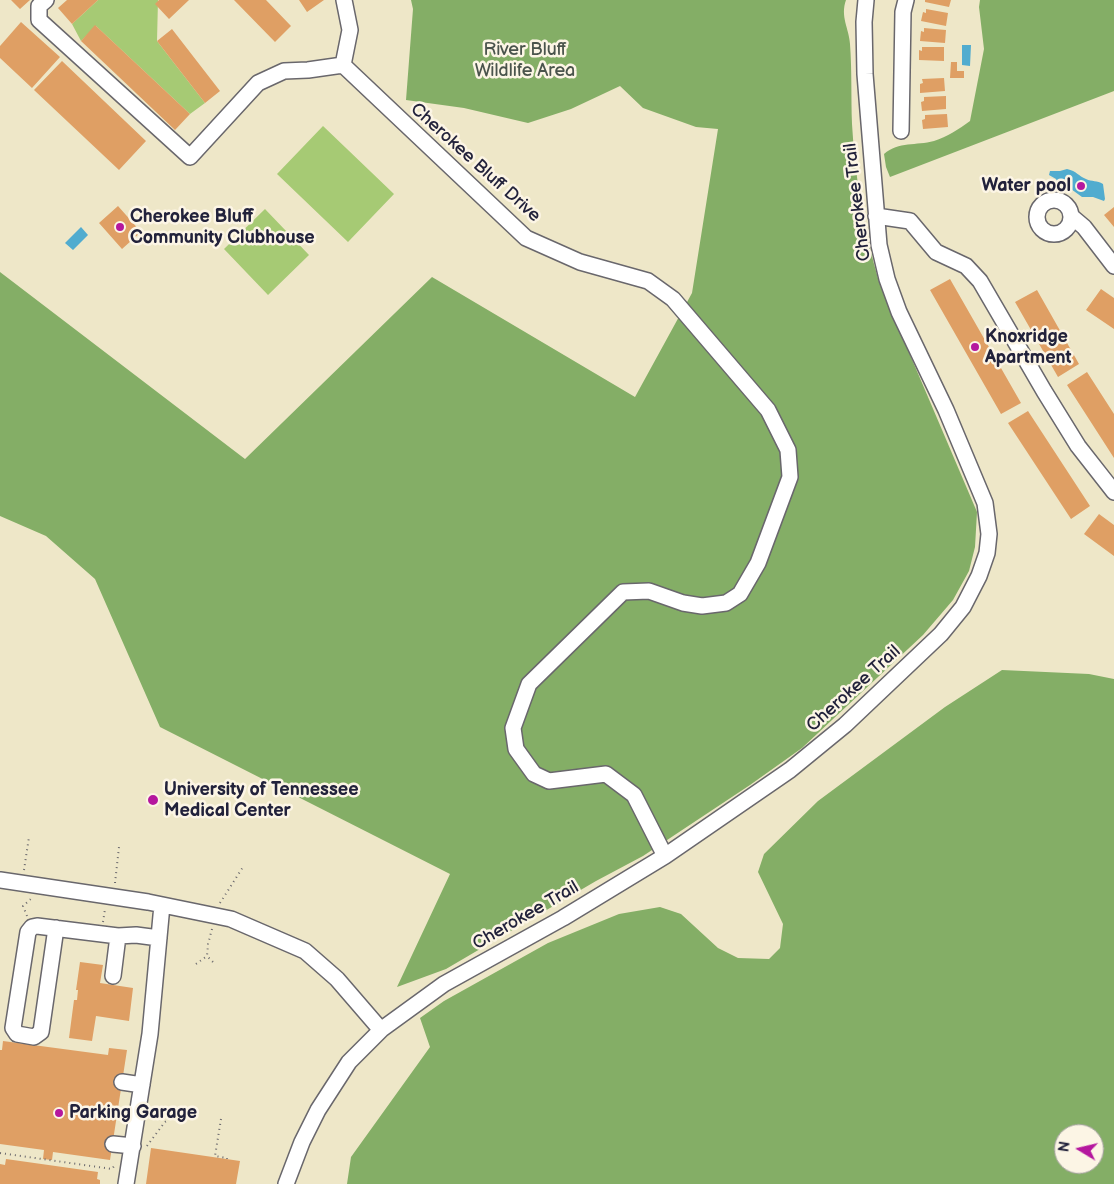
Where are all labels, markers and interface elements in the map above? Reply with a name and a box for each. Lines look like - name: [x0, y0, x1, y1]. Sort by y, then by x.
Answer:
- park label: River Bluff Wildlife Area: [475, 39, 575, 82]
- street label: Cherokee Bluff Drive: [405, 99, 545, 227]
- street label: Cherokee Trail: [840, 142, 876, 262]
- place label: Water pool: [981, 175, 1071, 197]
- marker: Water pool: [1075, 180, 1087, 192]
- place label: Cherokee Bluff Community Clubhouse: [130, 206, 315, 248]
- marker: Cherokee Bluff Community Clubhouse: [114, 221, 126, 233]
- place label: Knoxridge Apartment: [985, 326, 1072, 368]
- marker: Knoxridge Apartment: [969, 341, 981, 353]
- street label: Cherokee Trail: [803, 641, 905, 737]
- place label: University of Tennessee Medical Center: [164, 779, 358, 822]
- marker: University of Tennessee Medical Center: [146, 793, 160, 807]
- street label: Cherokee Trail: [469, 877, 583, 955]
- place label: Parking Garage: [69, 1102, 197, 1124]
- marker: Parking Garage: [53, 1107, 65, 1119]
- north arrow: [1054, 1124, 1104, 1174]
- text: N: [1055, 1140, 1074, 1153]

